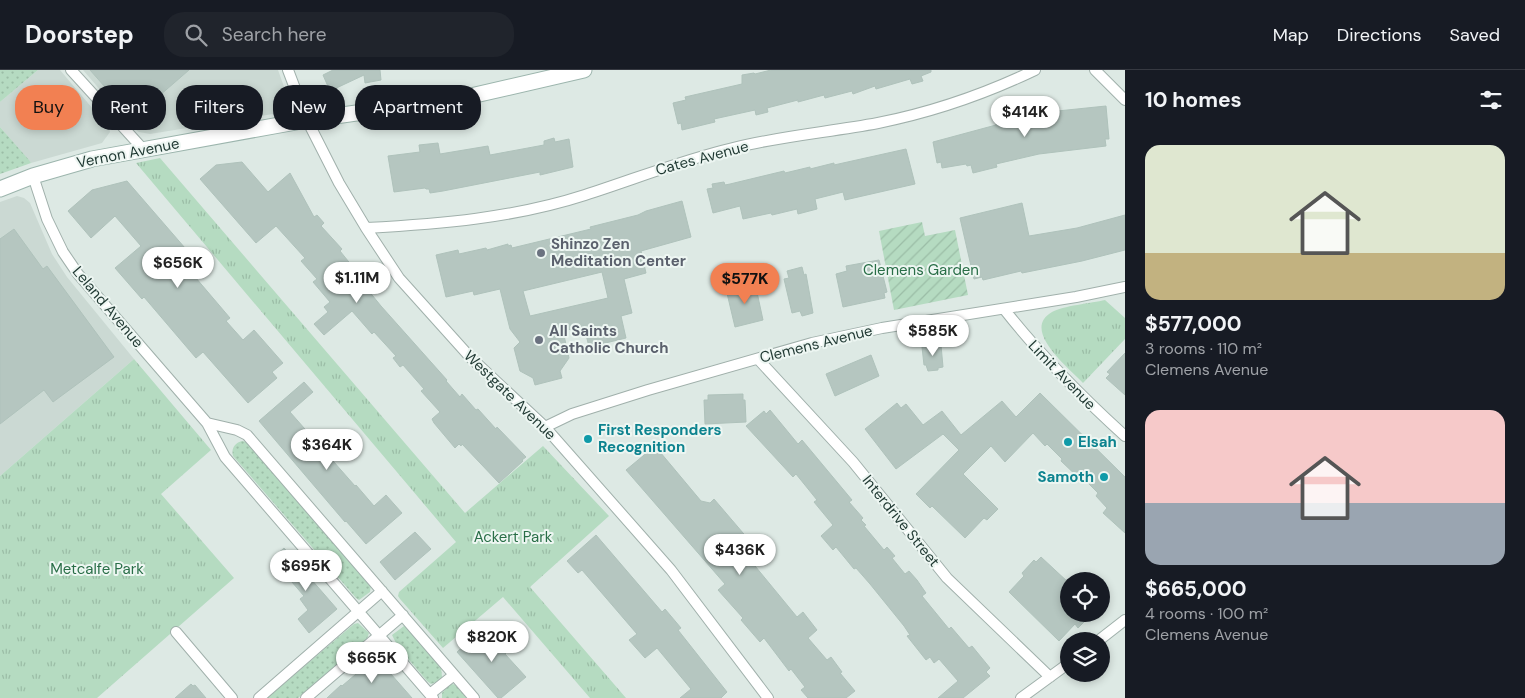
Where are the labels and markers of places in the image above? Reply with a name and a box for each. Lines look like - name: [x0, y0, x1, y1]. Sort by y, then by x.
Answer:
- pin: $414K: [990, 96, 1060, 138]
- place label: Shinzo Zen Meditation Center: [551, 234, 686, 271]
- pin: $656K: [143, 246, 213, 289]
- marker: Shinzo Zen Meditation Center: [535, 247, 547, 259]
- pin: $1.11M: [316, 262, 398, 304]
- pin: $577K: [710, 262, 780, 305]
- pin: $585K: [898, 314, 968, 357]
- place label: All Saints Catholic Church: [549, 321, 668, 358]
- marker: All Saints Catholic Church: [533, 334, 545, 346]
- place label: First Responders Recognition: [598, 420, 722, 457]
- pin: $364K: [292, 428, 362, 471]
- place label: Elsah: [1078, 432, 1117, 452]
- marker: First Responders Recognition: [582, 433, 594, 445]
- marker: Elsah: [1062, 436, 1074, 448]
- place label: Samoth: [1037, 467, 1094, 487]
- marker: Samoth: [1098, 471, 1110, 483]
- pin: $436K: [705, 534, 775, 576]
- pin: $695K: [271, 550, 341, 592]
- pin: $820K: [457, 620, 527, 663]
- pin: $665K: [337, 642, 407, 684]

